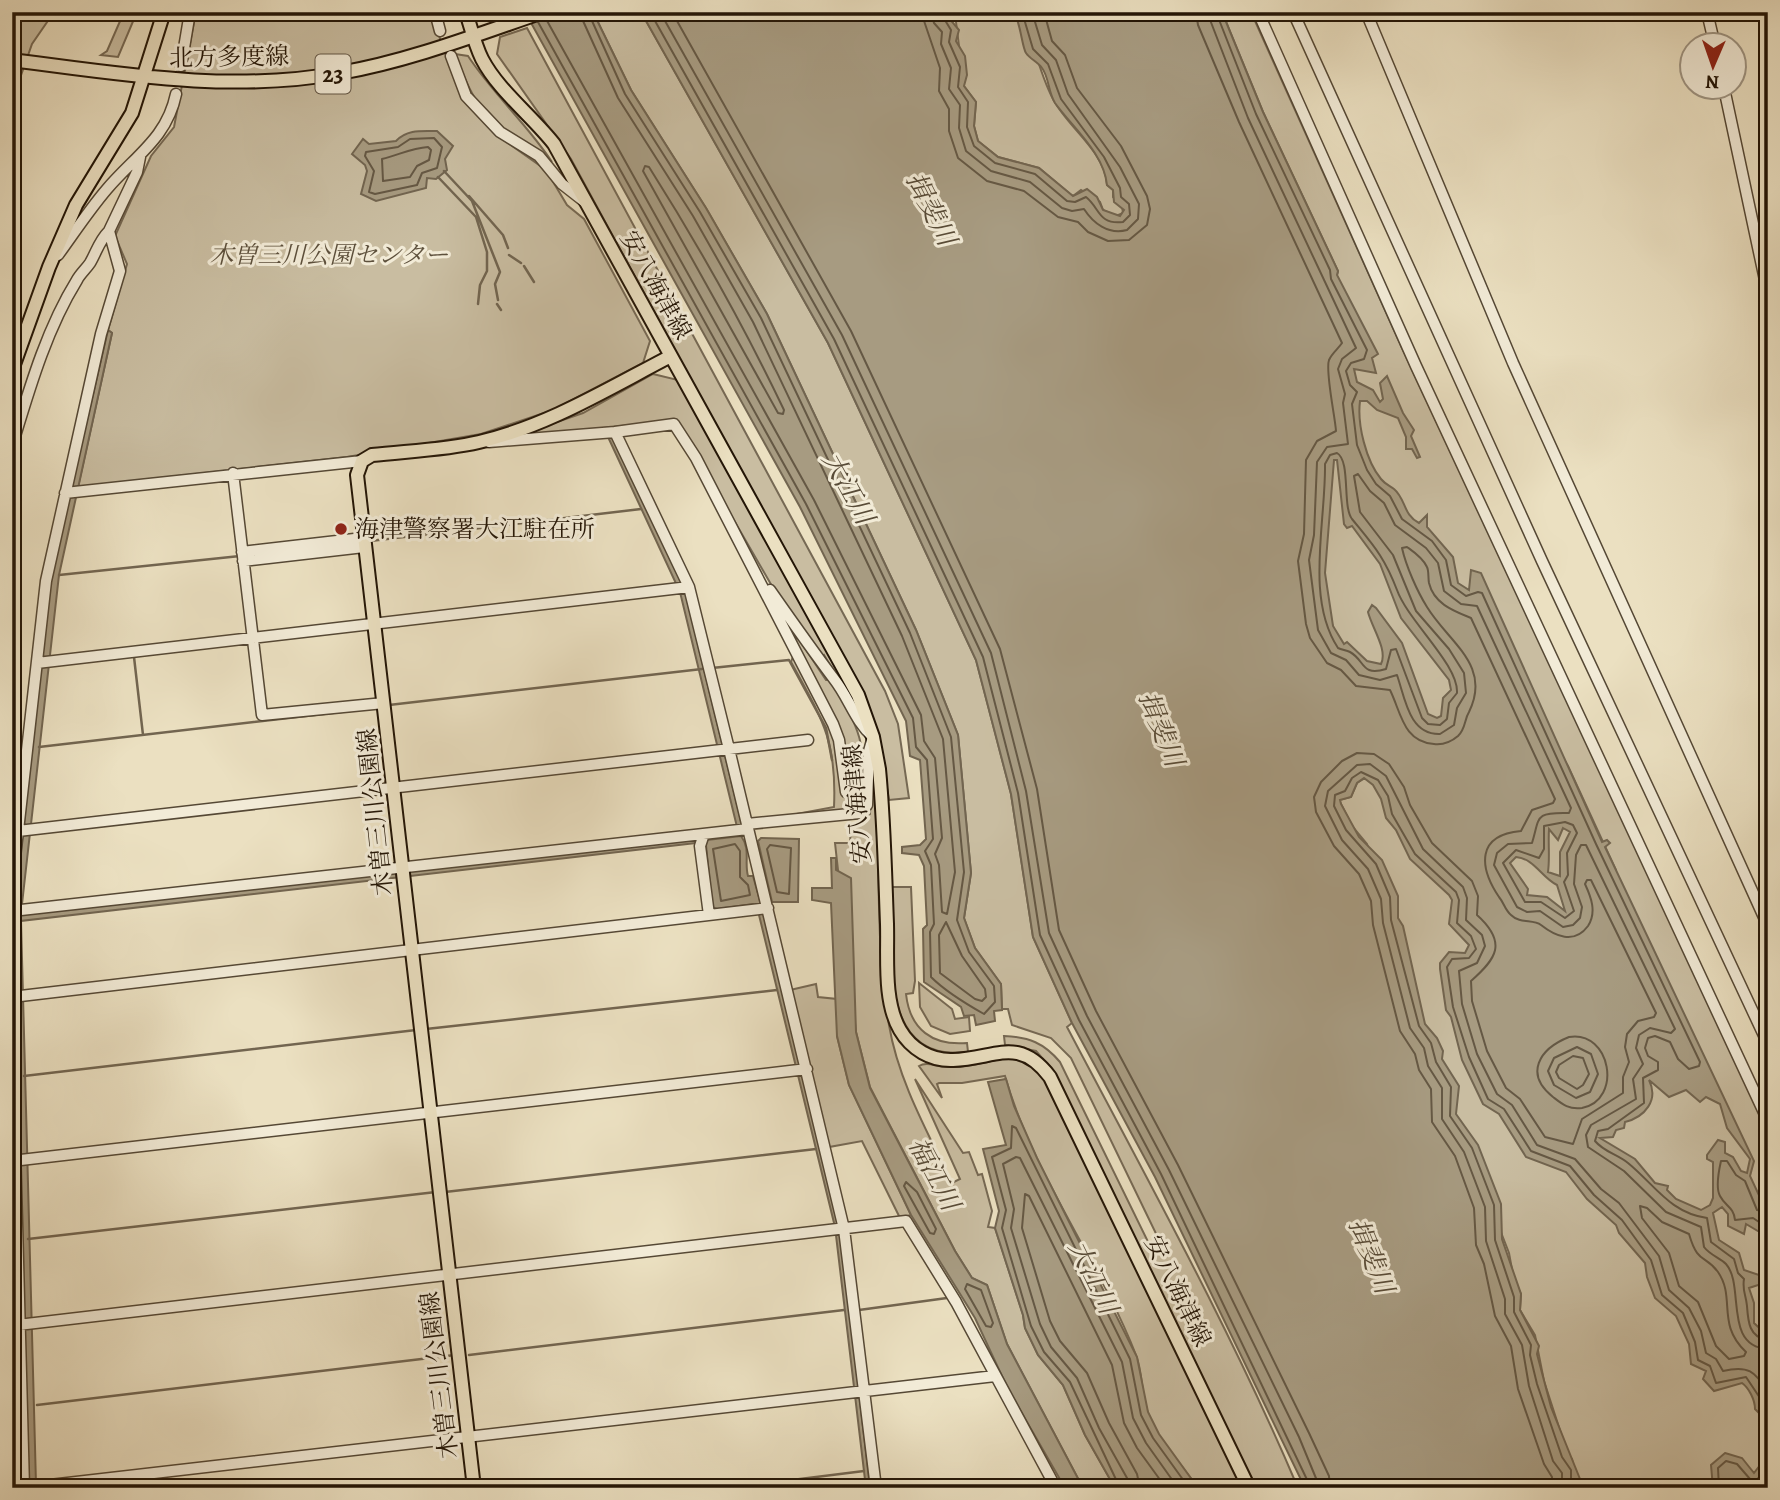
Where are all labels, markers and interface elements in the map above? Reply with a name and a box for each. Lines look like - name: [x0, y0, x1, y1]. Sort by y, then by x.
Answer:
- north arrow: [1678, 32, 1748, 102]
- street label: 北方多度線: [169, 40, 289, 74]
- road number: 23: [316, 54, 350, 94]
- text: N: [1705, 69, 1720, 95]
- water label: 揖斐川: [898, 166, 966, 254]
- street label: 安八海津線: [613, 225, 699, 345]
- park label: 木曽三川公園センター: [209, 239, 449, 271]
- water label: 大江川: [814, 445, 884, 533]
- place label: 海津警察署大江駐在所: [355, 513, 595, 545]
- marker: 海津警察署大江駐在所: [333, 521, 349, 537]
- water label: 揖斐川: [1130, 686, 1193, 774]
- street label: 木曽三川公園線: [350, 727, 400, 897]
- street label: 安八海津線: [836, 743, 878, 865]
- water label: 福江川: [900, 1131, 969, 1219]
- water label: 揖斐川: [1340, 1213, 1403, 1301]
- street label: 安八海津線: [1137, 1230, 1219, 1352]
- water label: 大江川: [1060, 1234, 1127, 1322]
- street label: 木曽三川公園線: [413, 1290, 465, 1460]

